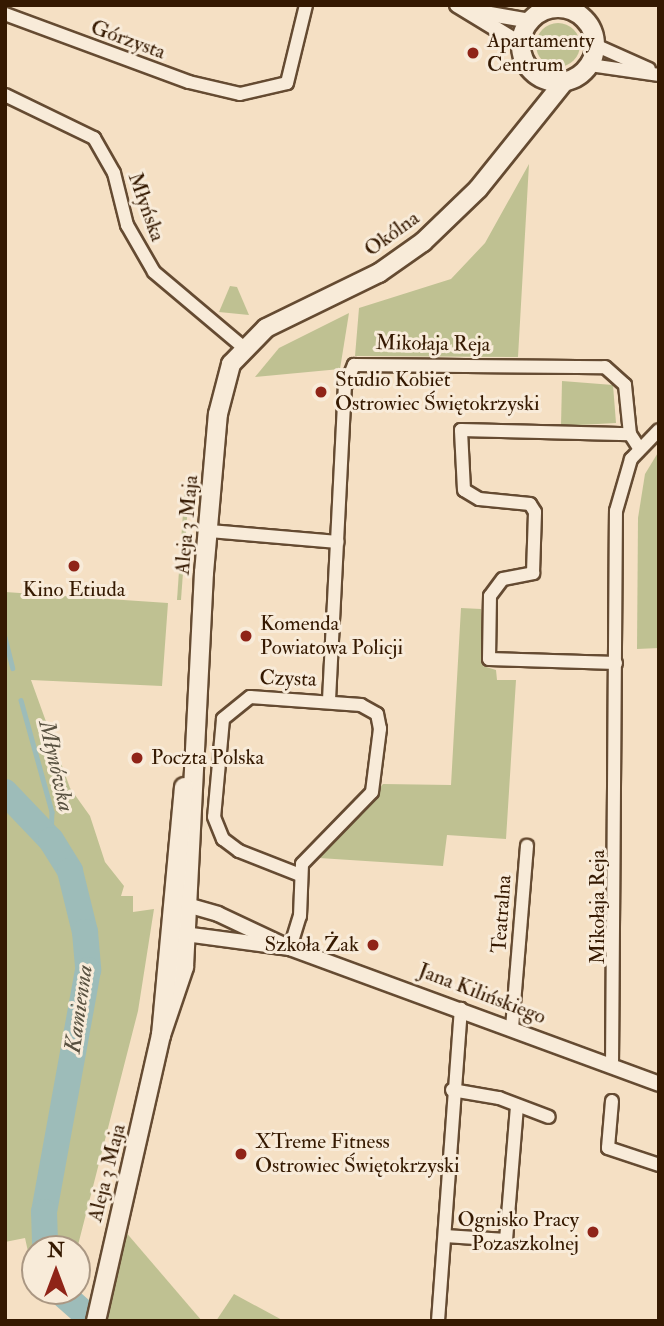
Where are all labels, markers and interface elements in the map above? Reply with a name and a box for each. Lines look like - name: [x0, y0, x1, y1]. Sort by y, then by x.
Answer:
- street label: Górzysta: [87, 15, 169, 65]
- place label: Apartamenty Centrum: [487, 28, 595, 78]
- marker: Apartamenty Centrum: [465, 45, 481, 61]
- street label: Młyńska: [122, 169, 170, 245]
- street label: Okólna: [360, 206, 424, 262]
- street label: Mikołaja Reja: [375, 330, 491, 358]
- place label: Studio Kobiet Ostrowiec Świętokrzyski: [335, 367, 540, 417]
- marker: Studio Kobiet Ostrowiec Świętokrzyski: [313, 384, 329, 400]
- street label: Aleja 3 Maja: [170, 474, 204, 576]
- marker: Kino Etiuda: [66, 558, 82, 574]
- place label: Kino Etiuda: [23, 577, 125, 603]
- place label: Komenda Powiatowa Policji: [260, 611, 403, 661]
- marker: Komenda Powiatowa Policji: [238, 628, 254, 644]
- street label: Czysta: [259, 665, 317, 693]
- water label: Młynówka: [32, 718, 80, 814]
- place label: Poczta Polska: [151, 745, 264, 771]
- marker: Poczta Polska: [129, 750, 145, 766]
- street label: Mikołaja Reja: [585, 850, 611, 964]
- street label: Teatralna: [487, 874, 517, 954]
- place label: Szkoła Żak: [265, 932, 359, 958]
- marker: Szkoła Żak: [365, 937, 381, 953]
- street label: Jana Kilińskiego: [415, 958, 549, 1030]
- water label: Kamienna: [59, 963, 99, 1055]
- street label: Aleja 3 Maja: [83, 1121, 131, 1225]
- place label: XTreme Fitness Ostrowiec Świętokrzyski: [255, 1129, 460, 1179]
- marker: XTreme Fitness Ostrowiec Świętokrzyski: [233, 1146, 249, 1162]
- place label: Ognisko Pracy Pozaszkolnej: [457, 1207, 579, 1257]
- marker: Ognisko Pracy Pozaszkolnej: [585, 1224, 601, 1240]
- north arrow: [21, 1235, 91, 1305]
- text: N: [47, 1239, 65, 1263]

